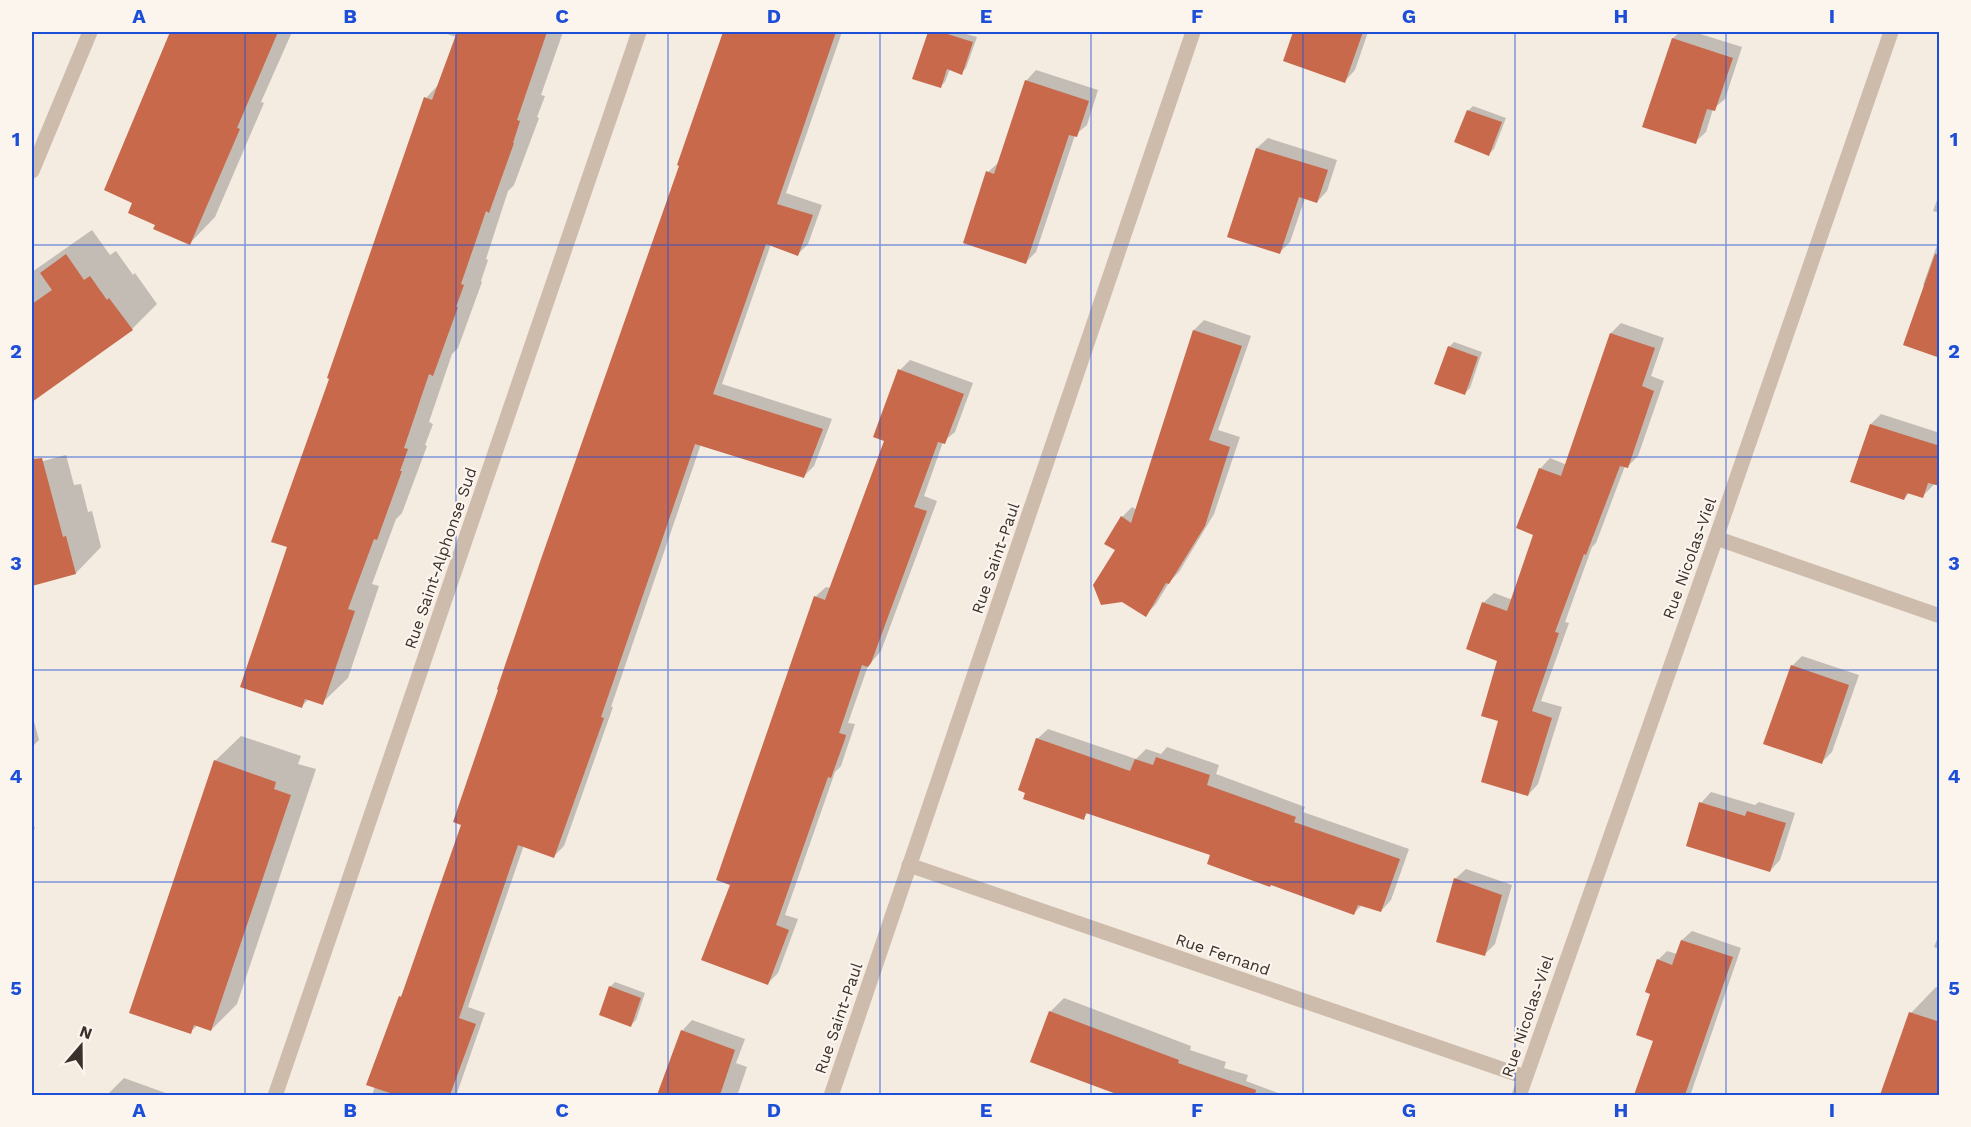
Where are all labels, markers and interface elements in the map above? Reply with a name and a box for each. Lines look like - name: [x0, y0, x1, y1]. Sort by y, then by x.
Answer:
- text: A: [132, 4, 146, 28]
- text: B: [343, 4, 357, 28]
- text: C: [555, 4, 569, 28]
- text: D: [767, 4, 781, 28]
- text: E: [980, 4, 992, 28]
- text: F: [1191, 4, 1203, 28]
- text: G: [1402, 4, 1416, 28]
- text: H: [1614, 4, 1628, 28]
- text: I: [1829, 4, 1835, 28]
- text: 1: [12, 127, 20, 151]
- text: 1: [1950, 127, 1958, 151]
- text: 2: [10, 339, 22, 363]
- text: 2: [1948, 339, 1960, 363]
- street label: Rue Saint-Alphonse Sud: [400, 465, 480, 651]
- street label: Rue Nicolas-Viel: [1659, 495, 1720, 622]
- street label: Rue Saint-Paul: [968, 500, 1023, 616]
- text: 3: [10, 551, 22, 575]
- text: 3: [1948, 551, 1960, 575]
- text: 4: [10, 764, 23, 788]
- text: 4: [1948, 764, 1961, 788]
- street label: Rue Fernand: [1173, 929, 1273, 979]
- street label: Rue Nicolas-Viel: [1498, 952, 1557, 1080]
- street label: Rue Saint-Paul: [811, 960, 866, 1076]
- text: 5: [10, 976, 22, 1000]
- text: 5: [1948, 976, 1960, 1000]
- north arrow: [51, 1016, 111, 1076]
- text: N: [77, 1021, 95, 1043]
- text: A: [132, 1098, 146, 1122]
- text: B: [343, 1098, 357, 1122]
- text: C: [555, 1098, 569, 1122]
- text: D: [767, 1098, 781, 1122]
- text: E: [980, 1098, 992, 1122]
- text: F: [1191, 1098, 1203, 1122]
- text: G: [1402, 1098, 1416, 1122]
- text: H: [1614, 1098, 1628, 1122]
- text: I: [1829, 1098, 1835, 1122]

